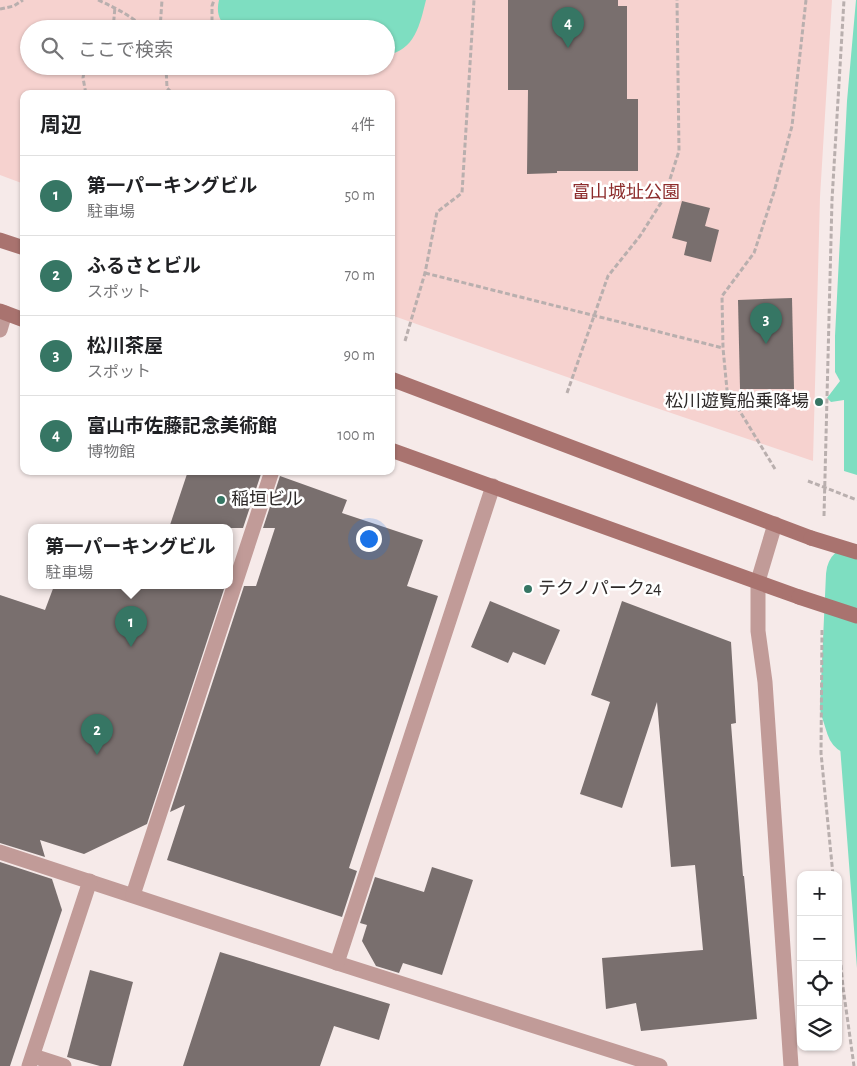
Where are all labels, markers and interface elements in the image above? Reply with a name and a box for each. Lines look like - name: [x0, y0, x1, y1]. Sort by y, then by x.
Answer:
- pin: 4: [552, 7, 584, 48]
- search box: [20, 20, 395, 75]
- icon: search: [38, 34, 66, 62]
- text: ここで検索: [78, 41, 173, 60]
- text: 周辺: [40, 115, 82, 136]
- text: 4件: [351, 117, 375, 133]
- text: 第一パーキングビル: [87, 177, 257, 196]
- park label: 富山城址公園: [572, 183, 680, 202]
- text: 1: [53, 187, 59, 203]
- text: 50 m: [344, 187, 375, 203]
- text: 駐車場: [87, 204, 135, 220]
- text: ふるさとビル: [87, 257, 201, 276]
- text: 2: [52, 267, 60, 283]
- text: 70 m: [344, 267, 375, 283]
- text: スポット: [87, 284, 151, 300]
- pin: 3: [750, 303, 782, 344]
- text: 松川茶屋: [87, 337, 163, 356]
- text: 3: [53, 347, 59, 363]
- text: 90 m: [344, 347, 375, 363]
- text: スポット: [87, 364, 151, 380]
- place label: 松川遊覧船乗降場: [665, 391, 809, 411]
- marker: 松川遊覧船乗降場: [813, 396, 825, 408]
- text: 富山市佐藤記念美術館: [87, 417, 277, 436]
- text: 4: [52, 427, 60, 443]
- text: 100 m: [337, 427, 375, 443]
- text: 博物館: [87, 444, 135, 460]
- place label: 稲垣ビル: [231, 490, 303, 509]
- marker: 稲垣ビル: [215, 494, 227, 506]
- popup: [28, 524, 233, 589]
- your location: [356, 526, 382, 552]
- text: 第一パーキングビル: [45, 538, 216, 557]
- text: 駐車場: [45, 565, 93, 581]
- place label: テクノパーク24: [538, 579, 662, 598]
- marker: テクノパーク24: [522, 583, 534, 595]
- pin: 1: [115, 606, 147, 647]
- pin: 2: [81, 714, 113, 755]
- map controls: [797, 871, 842, 1051]
- button: +: [797, 871, 842, 916]
- button: −: [797, 916, 842, 961]
- button: locate: [797, 961, 842, 1006]
- button: layers: [797, 1006, 842, 1051]

